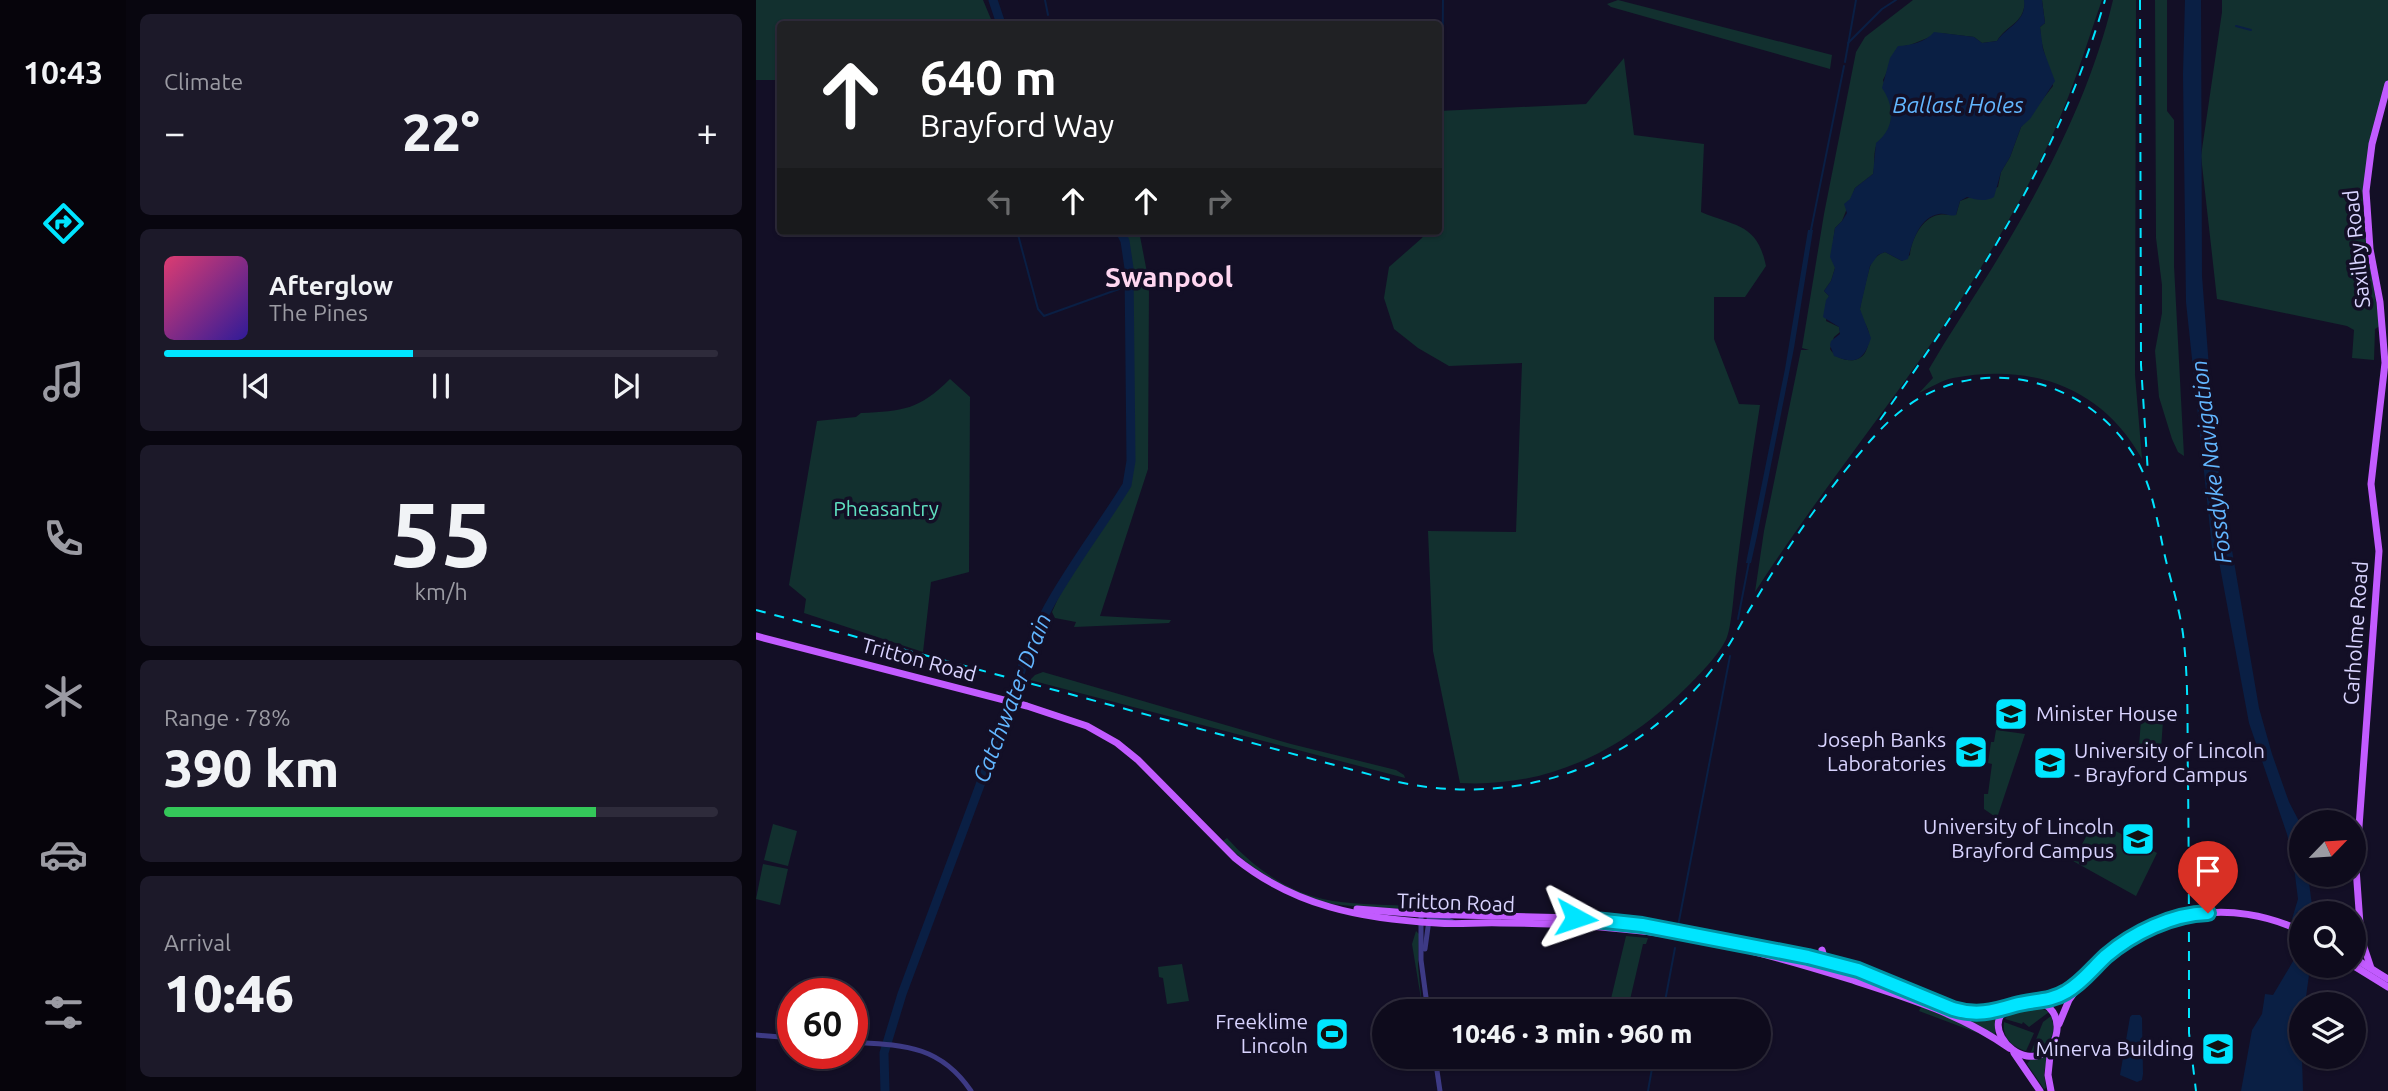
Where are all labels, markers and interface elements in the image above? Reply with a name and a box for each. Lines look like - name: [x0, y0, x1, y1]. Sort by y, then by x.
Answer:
- icon: ahead: [805, 49, 896, 140]
- text: 640 m: [920, 49, 1057, 104]
- text: 10:43: [23, 54, 103, 90]
- text: Climate: [164, 69, 243, 94]
- water label: Ballast Holes: [1892, 92, 2024, 117]
- text: 22°: [402, 103, 480, 161]
- text: Brayford Way: [920, 107, 1114, 143]
- text: −: [164, 111, 185, 153]
- text: +: [697, 111, 718, 153]
- icon: left: [981, 182, 1019, 220]
- icon: ahead: [1054, 182, 1092, 220]
- icon: ahead: [1127, 182, 1165, 220]
- icon: right: [1200, 182, 1238, 220]
- street label: Saxilby Road: [2338, 189, 2374, 309]
- icon: directions: [39, 199, 88, 248]
- district label: Swanpool: [1105, 261, 1233, 292]
- text: Afterglow: [269, 271, 393, 300]
- text: The Pines: [269, 300, 368, 325]
- icon: music: [39, 357, 88, 406]
- water label: Fossdyke Navigation: [2186, 359, 2235, 565]
- icon: previous: [237, 367, 275, 405]
- icon: pause: [422, 367, 460, 405]
- icon: next: [607, 367, 645, 405]
- text: 55: [390, 482, 492, 584]
- park label: Pheasantry: [833, 496, 939, 520]
- icon: phone: [39, 514, 88, 563]
- street label: Carholme Road: [2338, 560, 2372, 706]
- text: km/h: [414, 579, 468, 604]
- water label: Catchwater Drain: [968, 610, 1055, 786]
- street label: Tritton Road: [859, 632, 979, 686]
- icon: climate: [39, 672, 88, 721]
- school or university icon: Minister House: [1992, 695, 2030, 733]
- place label: Minister House: [2036, 701, 2178, 725]
- text: Range · 78%: [164, 705, 291, 730]
- place label: Joseph Banks Laboratories: [1818, 727, 1946, 775]
- school or university icon: Joseph Banks Laboratories: [1952, 733, 1990, 771]
- place label: University of Lincoln - Brayford Campus: [2074, 738, 2265, 786]
- text: 390 km: [164, 739, 339, 797]
- school or university icon: University of Lincoln - Brayford Campus: [2031, 744, 2069, 782]
- north arrow: [2289, 810, 2366, 887]
- map controls: [2289, 810, 2366, 1069]
- place label: University of Lincoln Brayford Campus: [1923, 814, 2114, 862]
- school or university icon: University of Lincoln Brayford Campus: [2119, 820, 2157, 858]
- icon: car: [39, 830, 88, 879]
- pin: [2178, 841, 2238, 913]
- icon: arrive: [2189, 852, 2227, 890]
- position arrow: [1539, 881, 1613, 955]
- street label: Tritton Road: [1397, 888, 1515, 916]
- button: search: [2289, 901, 2366, 978]
- text: Arrival: [164, 930, 231, 955]
- text: 10:46: [164, 964, 294, 1022]
- speed limit sign: 60: [777, 978, 868, 1069]
- icon: filters: [39, 988, 88, 1037]
- button: layers: [2289, 992, 2366, 1069]
- place label: Freeklime Lincoln: [1215, 1009, 1308, 1057]
- sports icon: Freeklime Lincoln: [1313, 1015, 1351, 1053]
- text: 10:46 · 3 min · 960 m: [1451, 1019, 1692, 1048]
- school or university icon: Minerva Building: [2199, 1030, 2237, 1068]
- place label: Minerva Building: [2035, 1036, 2194, 1060]

